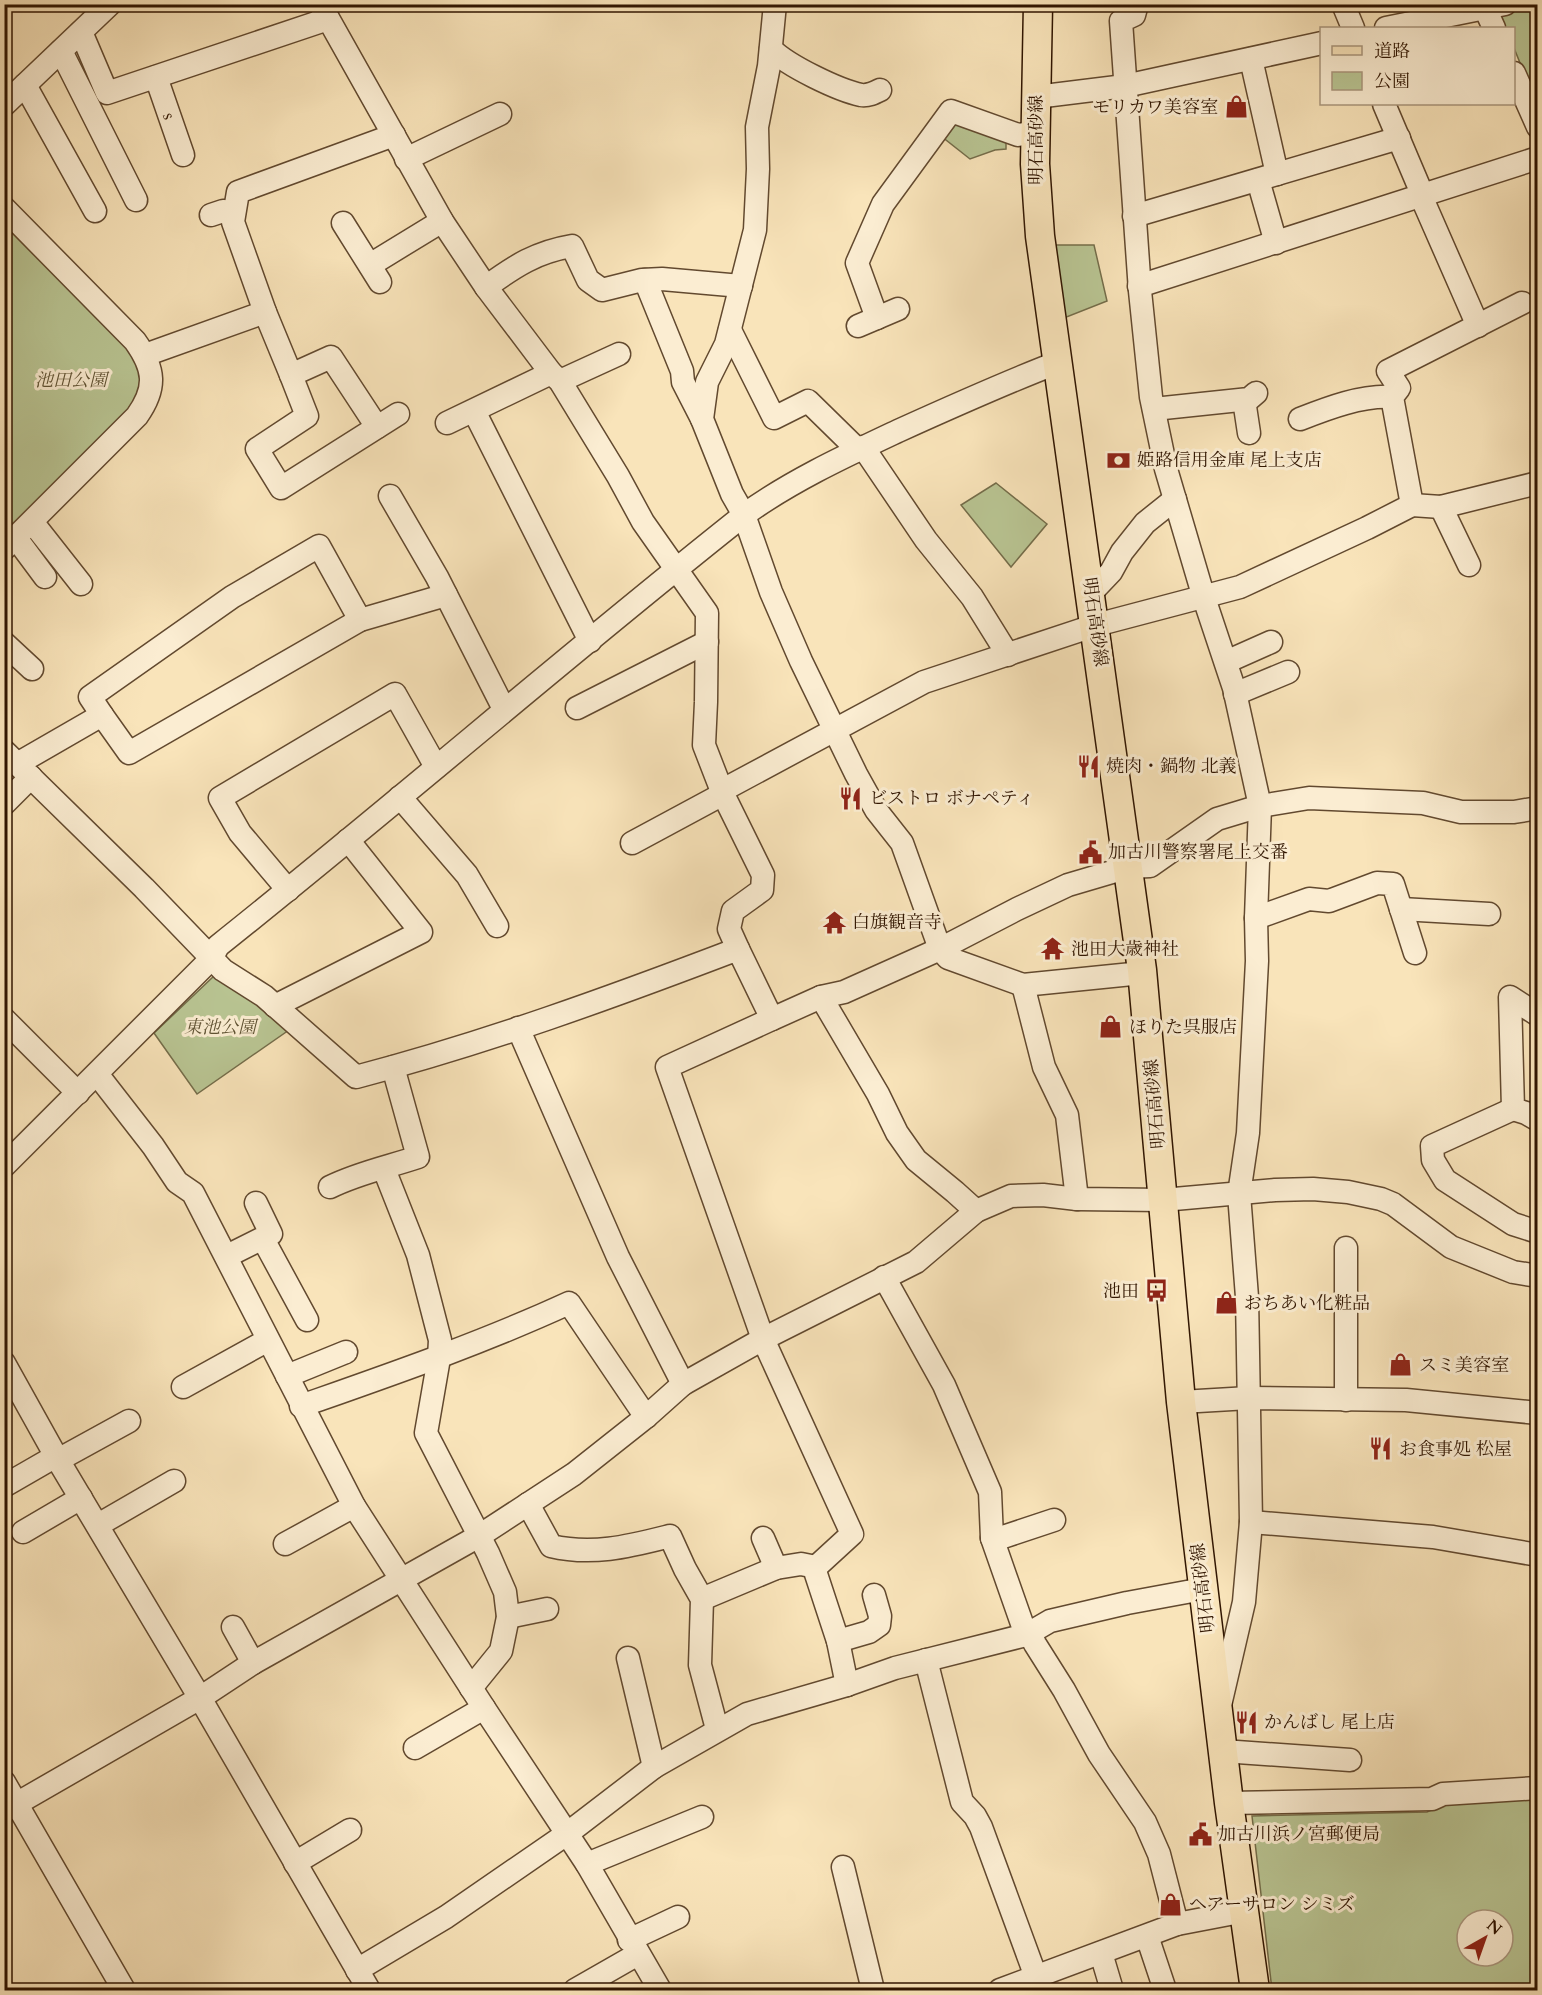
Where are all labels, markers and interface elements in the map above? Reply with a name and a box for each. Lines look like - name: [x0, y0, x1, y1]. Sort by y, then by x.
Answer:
- legend: [1320, 27, 1515, 105]
- text: 道路: [1374, 39, 1410, 64]
- text: 公園: [1374, 69, 1410, 94]
- shop icon: モリカワ美容室: [1223, 94, 1249, 120]
- street label: 明石高砂線: [1024, 95, 1049, 185]
- place label: モリカワ美容室: [1092, 95, 1218, 120]
- street label: s: [156, 109, 182, 123]
- park label: 池田公園: [35, 368, 110, 393]
- bank icon: 姫路信用金庫 尾上支店: [1106, 447, 1132, 473]
- place label: 姫路信用金庫 尾上支店: [1137, 448, 1322, 473]
- street label: 明石高砂線: [1076, 576, 1114, 668]
- restaurant icon: 焼肉・鍋物 北義: [1075, 753, 1101, 779]
- place label: 焼肉・鍋物 北義: [1106, 754, 1237, 779]
- restaurant icon: ビストロ ボナペティ: [838, 785, 864, 811]
- place label: ビストロ ボナペティ: [869, 786, 1034, 811]
- public building icon: 加古川警察署尾上交番: [1077, 839, 1103, 865]
- place label: 加古川警察署尾上交番: [1108, 840, 1288, 865]
- temple icon: 白旗観音寺: [821, 909, 847, 935]
- place label: 白旗観音寺: [852, 910, 942, 935]
- temple icon: 池田大歳神社: [1040, 936, 1066, 962]
- place label: 池田大歳神社: [1071, 937, 1179, 962]
- shop icon: ほりた呉服店: [1098, 1014, 1124, 1040]
- park label: 東池公園: [184, 1015, 259, 1040]
- place label: ほりた呉服店: [1129, 1015, 1237, 1040]
- street label: 明石高砂線: [1139, 1058, 1171, 1150]
- bus stop icon: 池田: [1144, 1278, 1170, 1304]
- place label: 池田: [1103, 1279, 1139, 1304]
- shop icon: おちあい化粧品: [1213, 1290, 1239, 1316]
- place label: おちあい化粧品: [1244, 1291, 1370, 1316]
- shop icon: スミ美容室: [1388, 1352, 1414, 1378]
- place label: スミ美容室: [1419, 1353, 1509, 1378]
- restaurant icon: お食事処 松屋: [1368, 1436, 1394, 1462]
- place label: お食事処 松屋: [1399, 1437, 1512, 1462]
- street label: 明石高砂線: [1185, 1542, 1221, 1634]
- restaurant icon: かんばし 尾上店: [1233, 1709, 1259, 1735]
- place label: かんばし 尾上店: [1264, 1710, 1395, 1735]
- public building icon: 加古川浜ノ宮郵便局: [1187, 1821, 1213, 1847]
- place label: 加古川浜ノ宮郵便局: [1218, 1822, 1380, 1847]
- shop icon: ヘアーサロン シミズ: [1158, 1891, 1184, 1917]
- place label: ヘアーサロン シミズ: [1189, 1892, 1355, 1917]
- north arrow: [1455, 1908, 1515, 1968]
- text: N: [1482, 1914, 1506, 1940]

